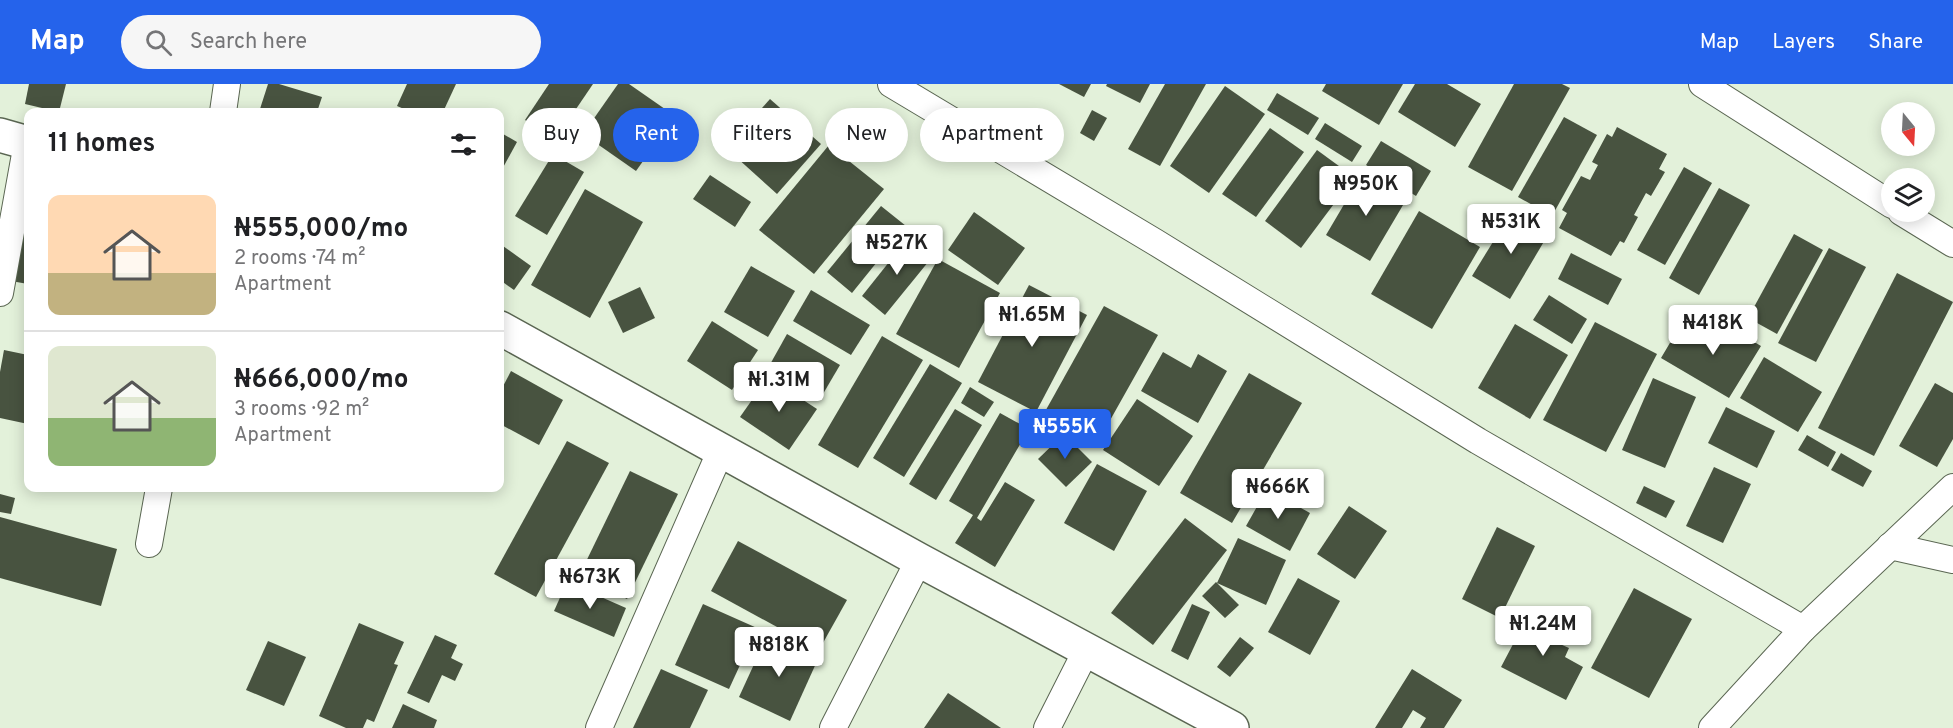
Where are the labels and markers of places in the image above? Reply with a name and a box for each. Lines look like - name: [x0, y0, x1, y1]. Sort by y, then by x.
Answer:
- pin: ₦950K: [1324, 166, 1408, 217]
- pin: ₦531K: [1469, 204, 1553, 255]
- pin: ₦527K: [855, 225, 939, 276]
- pin: ₦1.65M: [983, 297, 1081, 348]
- pin: ₦418K: [1671, 305, 1755, 356]
- pin: ₦1.31M: [730, 362, 828, 413]
- pin: ₦555K: [1023, 409, 1107, 460]
- pin: ₦666K: [1236, 469, 1320, 520]
- pin: ₦673K: [548, 559, 632, 610]
- pin: ₦1.24M: [1494, 606, 1592, 657]
- pin: ₦818K: [737, 627, 821, 678]

